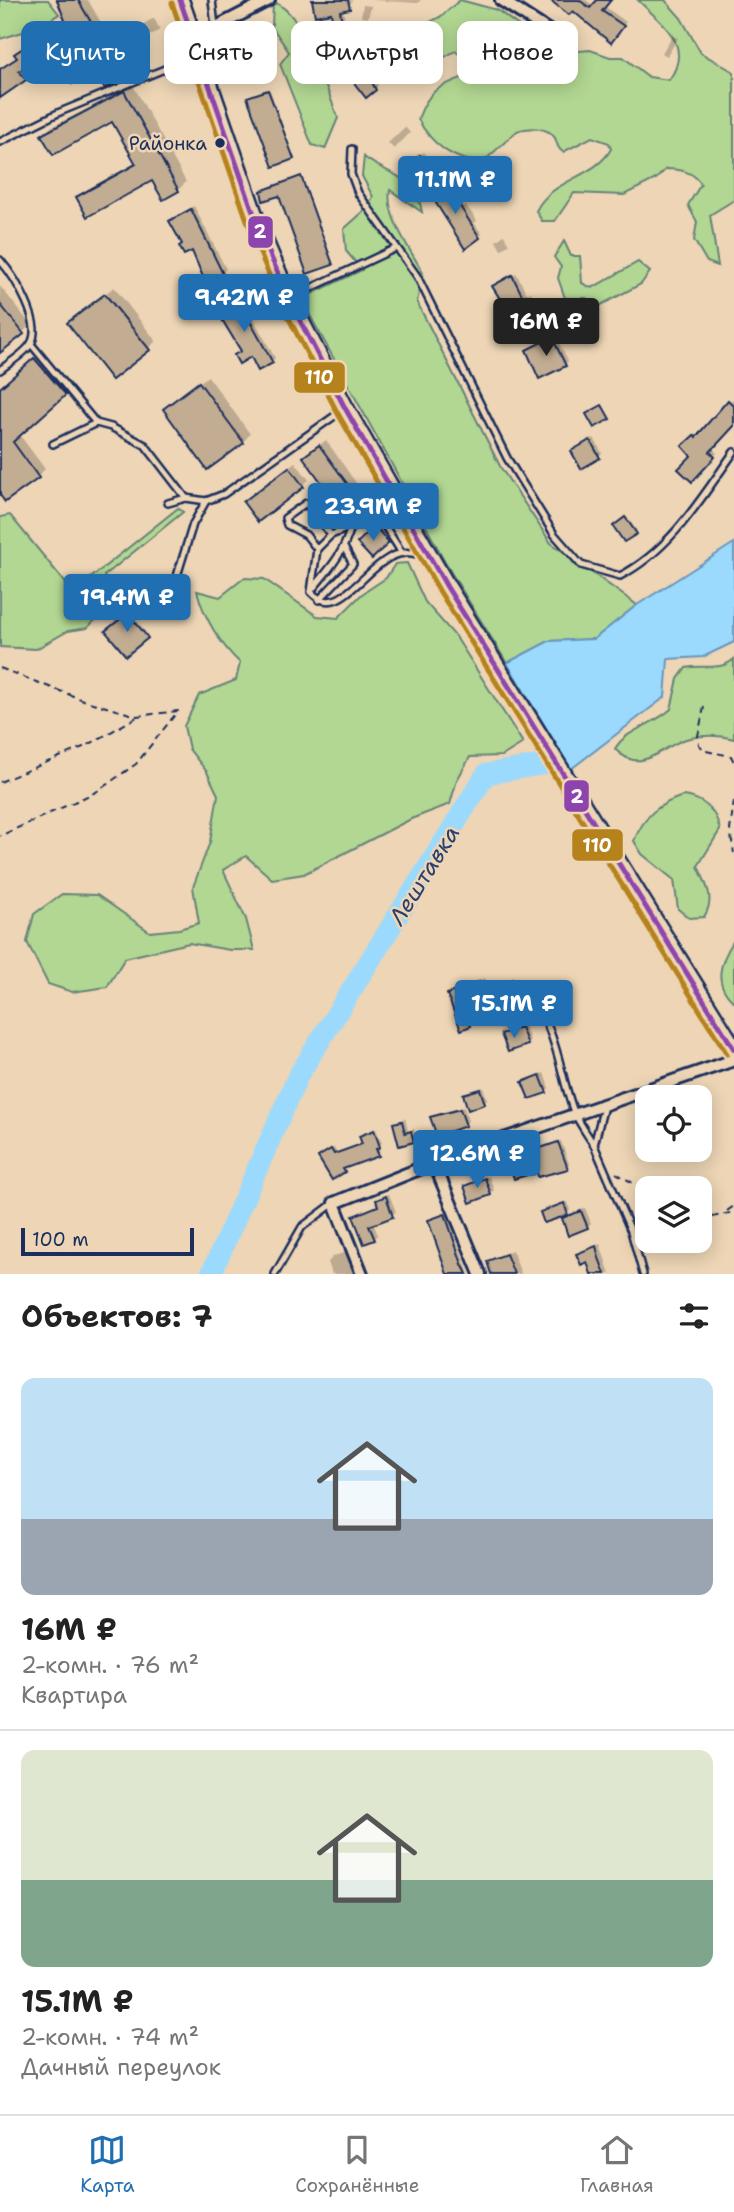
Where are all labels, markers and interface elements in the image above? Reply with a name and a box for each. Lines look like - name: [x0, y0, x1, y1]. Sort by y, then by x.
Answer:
- chip: Купить: [21, 21, 150, 84]
- chip: Снять: [164, 21, 277, 84]
- chip: Фильтры: [291, 21, 443, 84]
- chip: Новое: [457, 21, 578, 84]
- place label: Районка: [129, 131, 207, 156]
- marker: Районка: [213, 136, 227, 150]
- pin: 11.1M ₽: [390, 156, 520, 216]
- text: 11.1M ₽: [414, 164, 496, 194]
- line badge: 2: [247, 215, 274, 249]
- text: 2: [253, 219, 267, 244]
- pin: 9.42M ₽: [179, 274, 309, 334]
- text: 9.42M ₽: [194, 282, 294, 312]
- pin: 16M ₽: [497, 298, 595, 358]
- text: 16M ₽: [509, 306, 583, 336]
- line badge: 110: [293, 361, 346, 394]
- text: 110: [304, 365, 334, 390]
- pin: 23.9M ₽: [308, 484, 438, 543]
- text: 23.9M ₽: [324, 491, 422, 521]
- pin: 19.4M ₽: [62, 574, 192, 634]
- text: 19.4M ₽: [80, 582, 174, 612]
- line badge: 2: [563, 779, 590, 813]
- text: 2: [570, 784, 584, 809]
- water label: Лештавка: [381, 820, 466, 931]
- line badge: 110: [571, 828, 624, 862]
- text: 110: [582, 833, 612, 858]
- pin: 15.1M ₽: [449, 981, 579, 1040]
- text: 15.1M ₽: [471, 988, 557, 1018]
- map controls: [635, 1085, 712, 1253]
- button: locate: [635, 1085, 712, 1162]
- pin: 12.6M ₽: [412, 1130, 542, 1190]
- text: 12.6M ₽: [429, 1138, 525, 1168]
- button: layers: [635, 1176, 712, 1253]
- scale bar: [21, 1225, 194, 1257]
- text: 100 m: [32, 1227, 89, 1252]
- text: Объектов: 7: [21, 1296, 213, 1337]
- icon: filters: [675, 1297, 713, 1335]
- icon: home: [304, 1423, 430, 1549]
- text: 16M ₽: [21, 1609, 117, 1650]
- text: 2-комн. · 76 m²: [21, 1650, 199, 1680]
- text: Квартира: [21, 1680, 127, 1710]
- icon: home: [304, 1795, 430, 1921]
- text: 15.1M ₽: [21, 1981, 134, 2022]
- text: 2-комн. · 74 m²: [21, 2022, 199, 2052]
- text: Дачный переулок: [21, 2052, 221, 2082]
- tab: Карта: [80, 2131, 135, 2198]
- tab: Сохранённые: [295, 2131, 419, 2198]
- tab: Главная: [580, 2131, 654, 2198]

